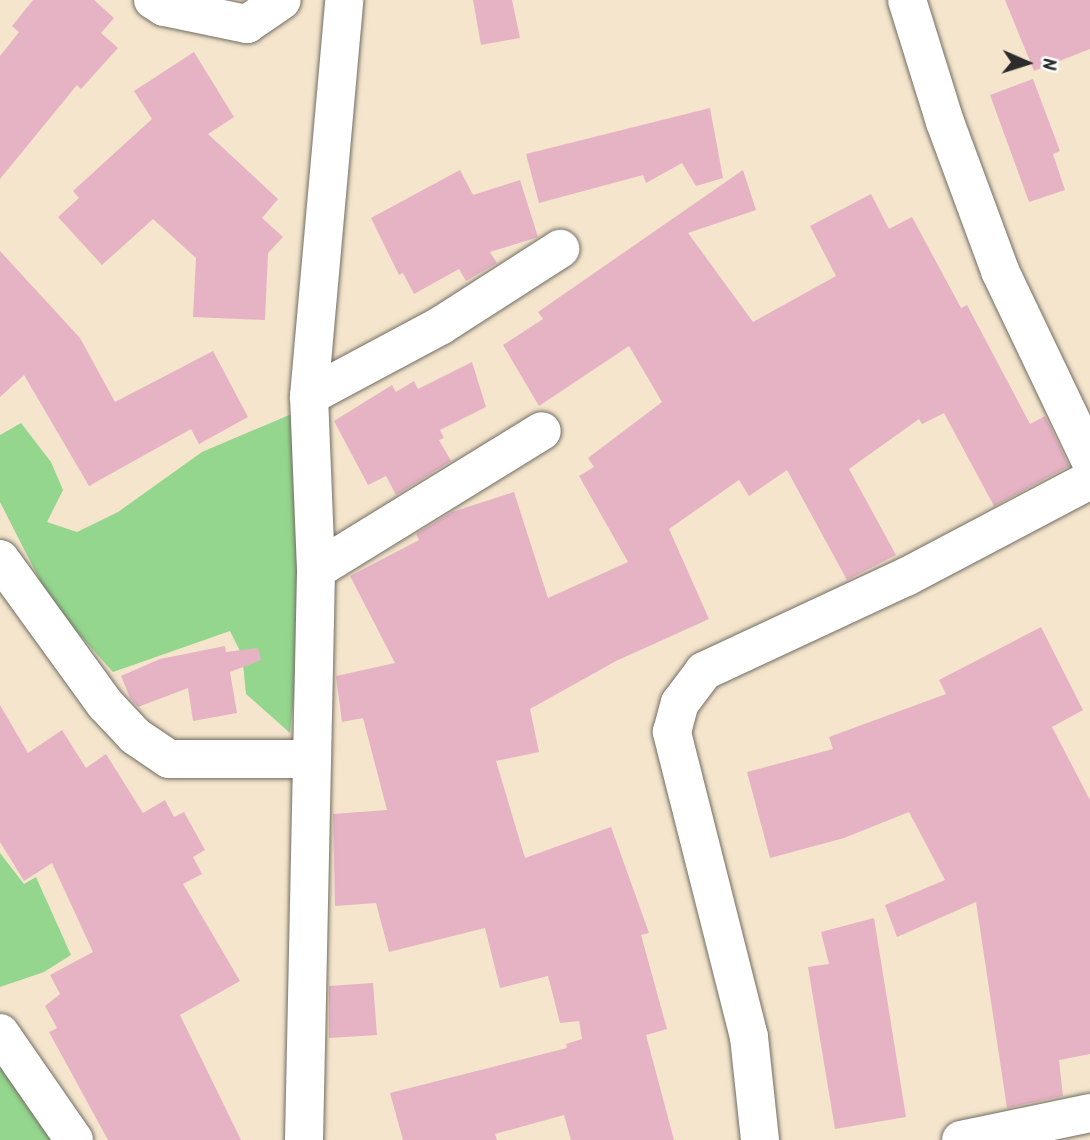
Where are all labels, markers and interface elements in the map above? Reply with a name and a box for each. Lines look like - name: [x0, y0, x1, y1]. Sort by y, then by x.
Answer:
- north arrow: [992, 28, 1062, 98]
- text: N: [1033, 57, 1063, 71]

